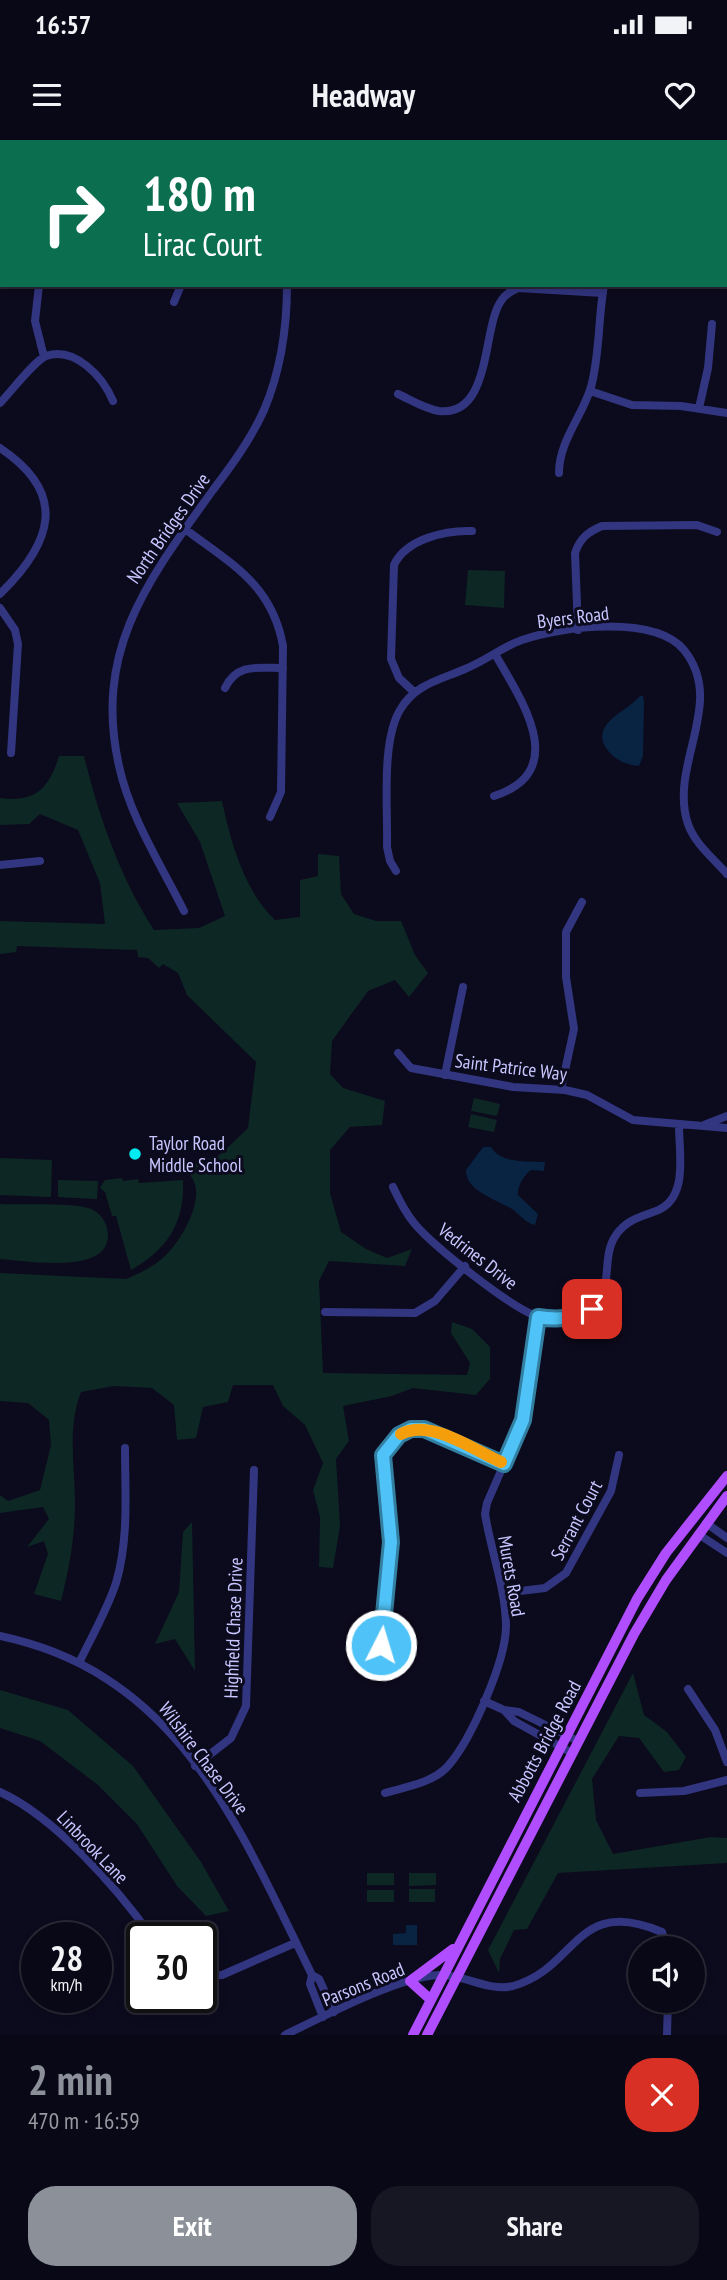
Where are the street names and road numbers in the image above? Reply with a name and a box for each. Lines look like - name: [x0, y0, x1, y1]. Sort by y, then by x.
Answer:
- street label: North Bridges Drive: [121, 468, 215, 588]
- street label: Byers Road: [536, 601, 610, 633]
- street label: Saint Patrice Way: [454, 1048, 569, 1086]
- street label: Vedrines Drive: [433, 1217, 523, 1295]
- street label: Serrant Court: [545, 1475, 607, 1564]
- street label: Murets Road: [493, 1534, 531, 1618]
- street label: Highfield Chase Drive: [219, 1557, 247, 1699]
- street label: Abbotts Bridge Road: [502, 1676, 586, 1806]
- street label: Wilshire Chase Drive: [154, 1697, 254, 1819]
- street label: Linbrook Lane: [52, 1805, 134, 1889]
- street label: Parsons Road: [318, 1957, 408, 2011]

